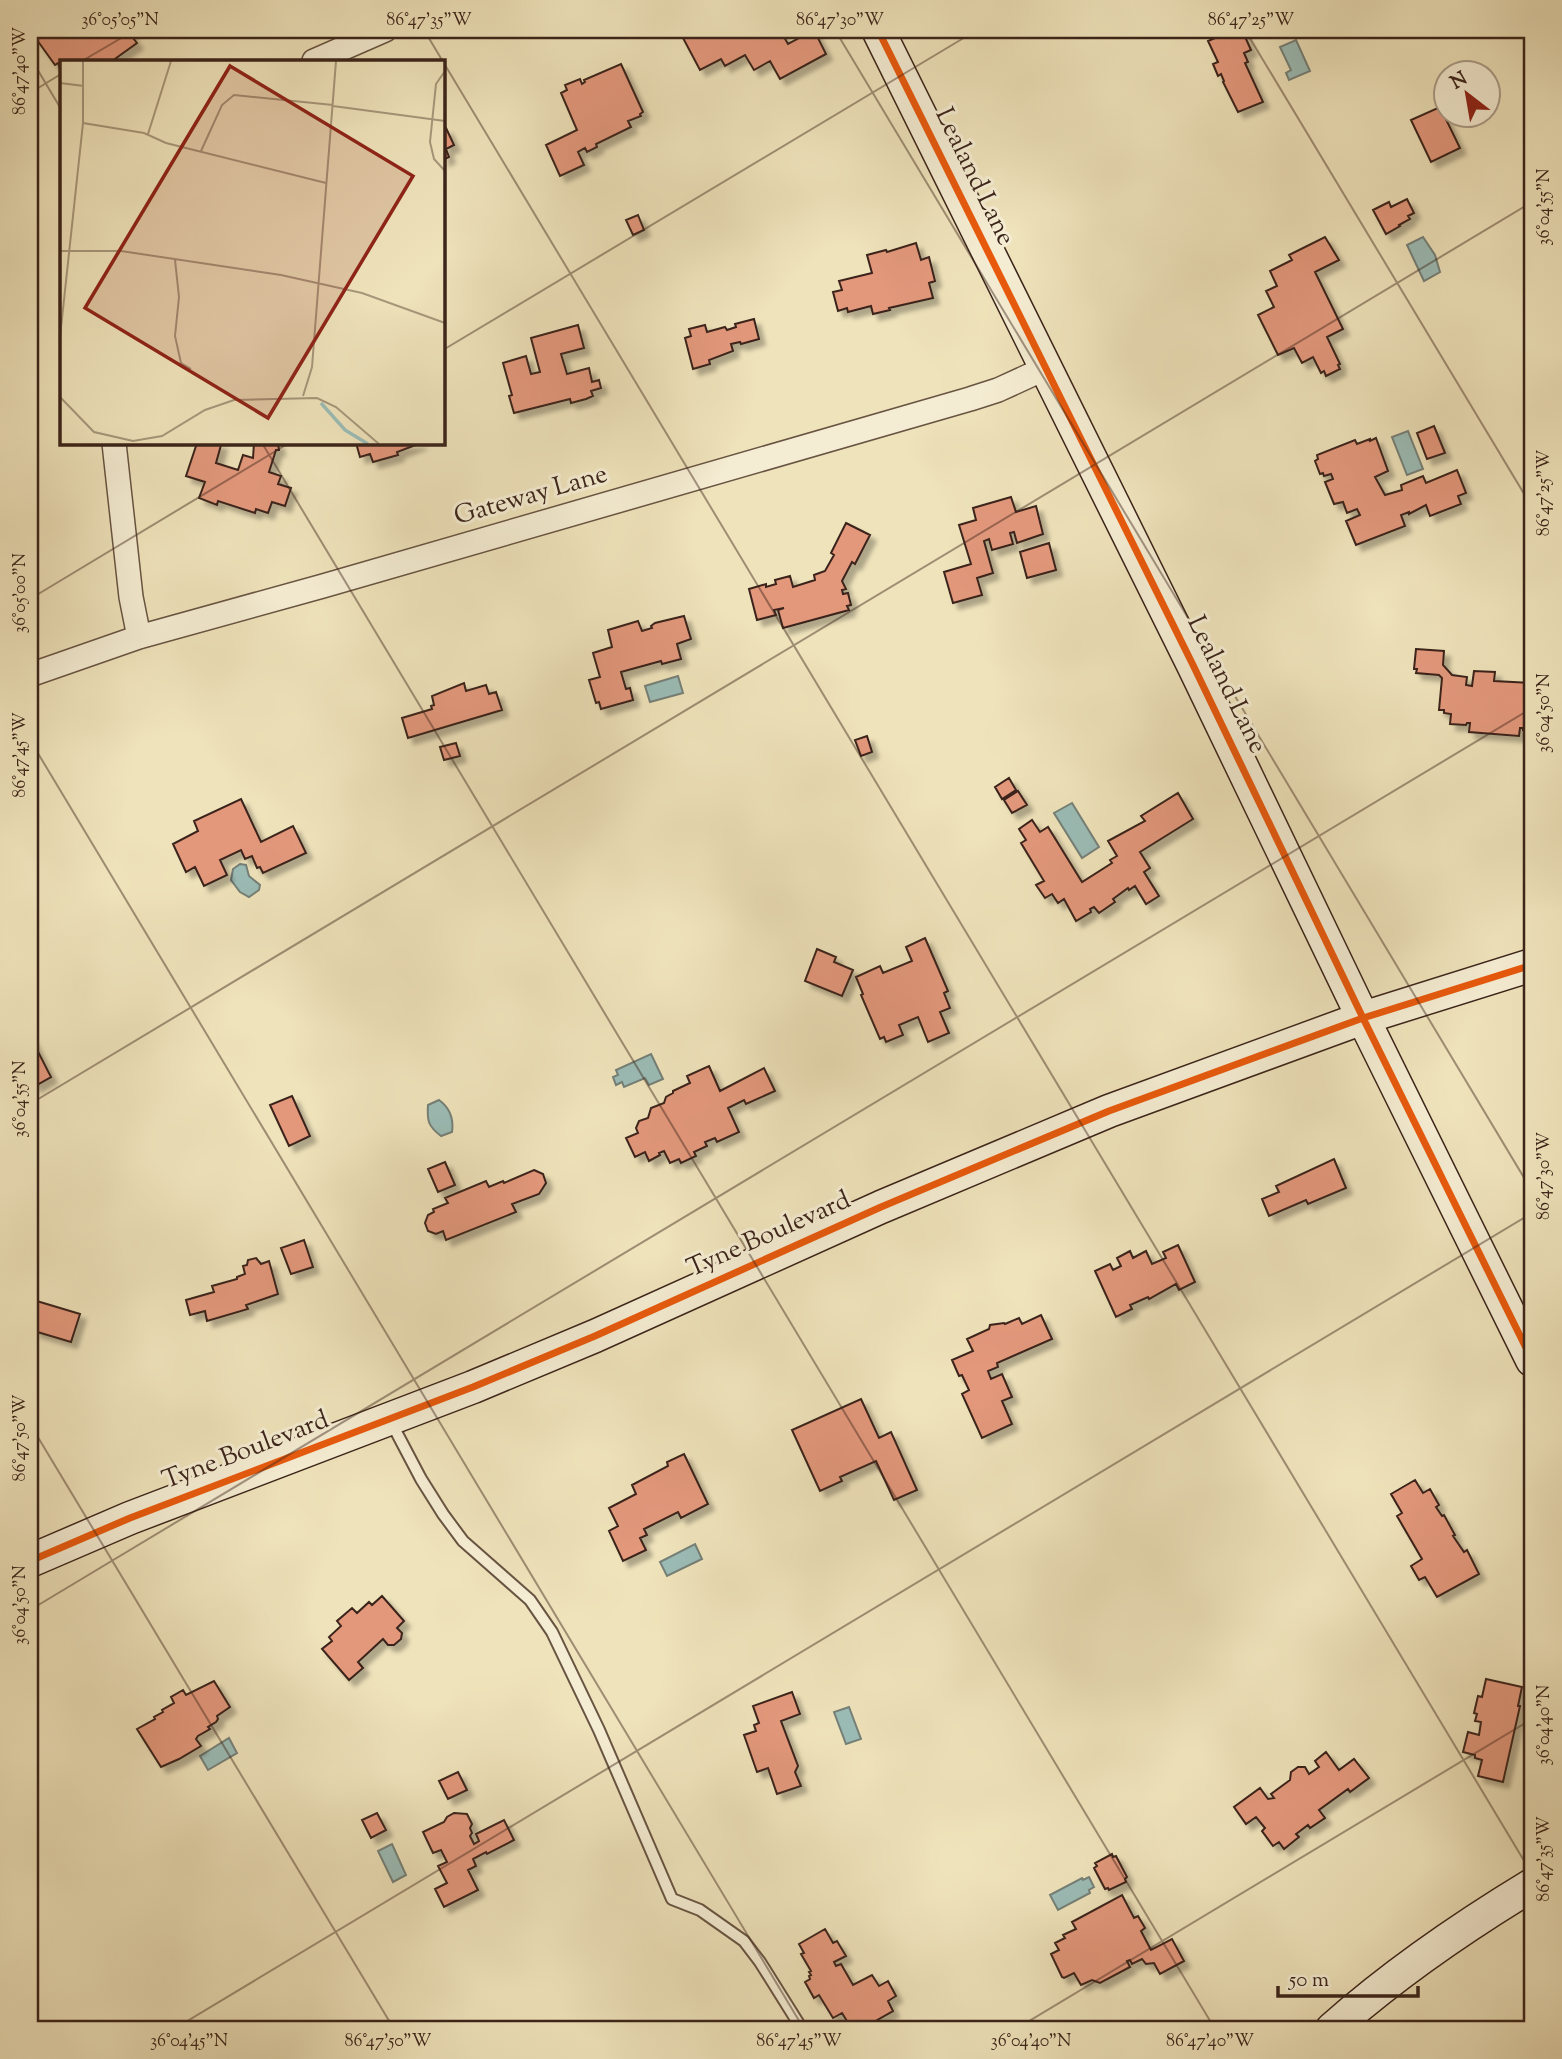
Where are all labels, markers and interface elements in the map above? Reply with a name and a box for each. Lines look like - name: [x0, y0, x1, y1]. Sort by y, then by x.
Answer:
- text: 36°05'05"N: [81, 8, 159, 34]
- text: 86°47'35"W: [386, 8, 472, 34]
- text: 86°47'30"W: [796, 8, 884, 34]
- text: 86°47'25"W: [1208, 8, 1294, 34]
- text: 86°47'40"W: [8, 27, 34, 115]
- inset map: [60, 60, 444, 444]
- north arrow: [1432, 60, 1502, 130]
- text: N: [1446, 66, 1473, 97]
- street label: Lealand Lane: [925, 102, 1023, 252]
- text: 36°04'55"N: [1532, 168, 1558, 246]
- text: 86°47'25"W: [1532, 450, 1558, 536]
- street label: Gateway Lane: [450, 456, 612, 536]
- text: 36°05'00"N: [8, 553, 34, 633]
- street label: Lealand Lane: [1177, 610, 1275, 760]
- text: 36°04'50"N: [1532, 673, 1558, 753]
- text: 86°47'45"W: [8, 712, 34, 798]
- text: 36°04'55"N: [8, 1060, 34, 1138]
- text: 86°47'30"W: [1532, 1132, 1558, 1220]
- street label: Tyne Boulevard: [681, 1182, 857, 1288]
- text: 86°47'50"W: [8, 1394, 34, 1482]
- street label: Tyne Boulevard: [157, 1402, 335, 1500]
- text: 36°04'50"N: [8, 1565, 34, 1645]
- text: 36°04'40"N: [1532, 1685, 1558, 1765]
- text: 86°47'35"W: [1532, 1816, 1558, 1902]
- scale bar: [1278, 1954, 1418, 1998]
- text: 50 m: [1288, 1966, 1329, 1996]
- text: 36°04'45"N: [150, 2029, 228, 2055]
- text: 86°47'50"W: [344, 2029, 432, 2055]
- text: 86°47'45"W: [756, 2029, 842, 2055]
- text: 36°04'40"N: [991, 2029, 1071, 2055]
- text: 86°47'40"W: [1166, 2029, 1254, 2055]

